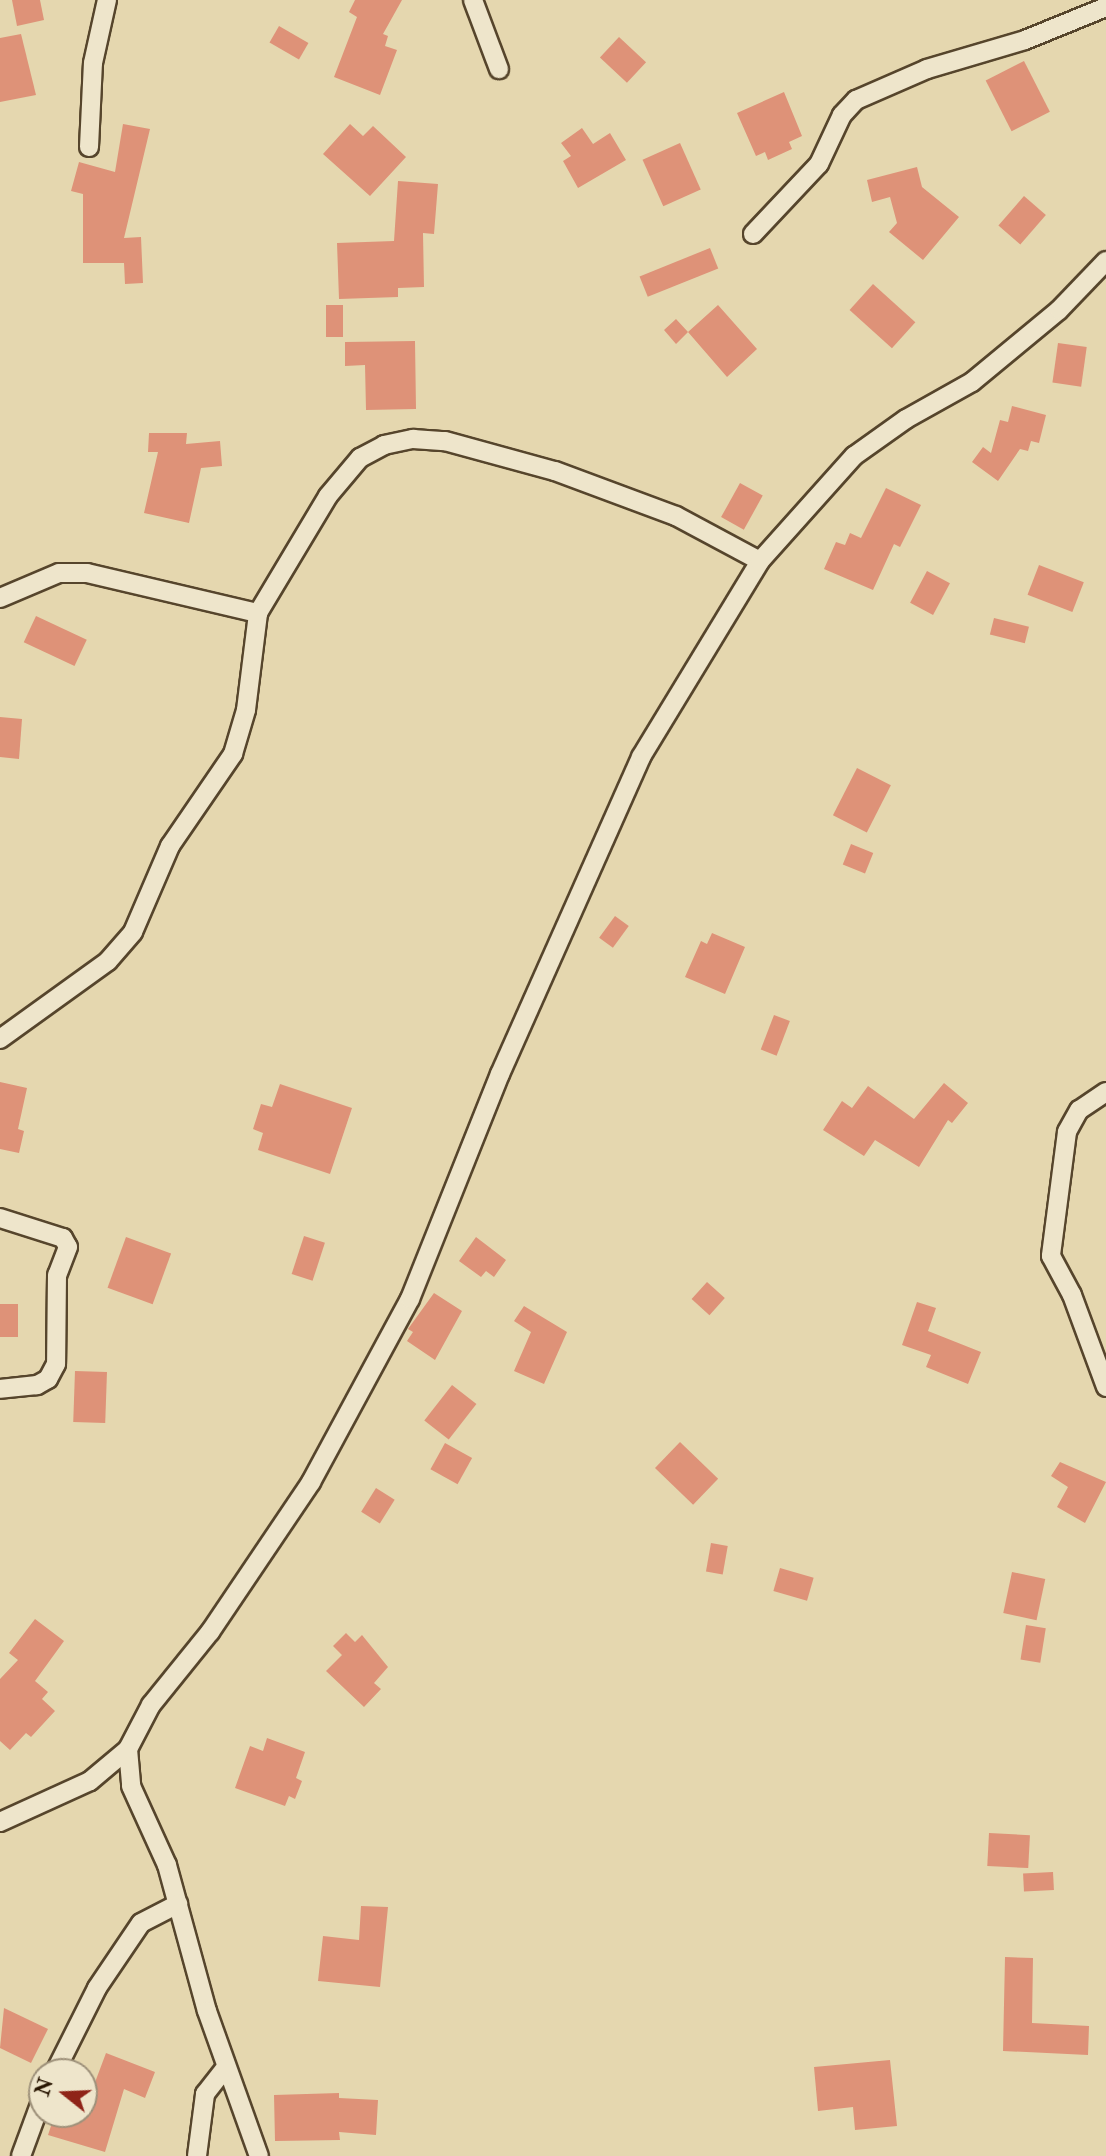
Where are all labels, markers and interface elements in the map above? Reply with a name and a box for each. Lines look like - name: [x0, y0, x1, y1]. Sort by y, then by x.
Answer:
- north arrow: [28, 2058, 98, 2128]
- text: N: [31, 2075, 59, 2099]

